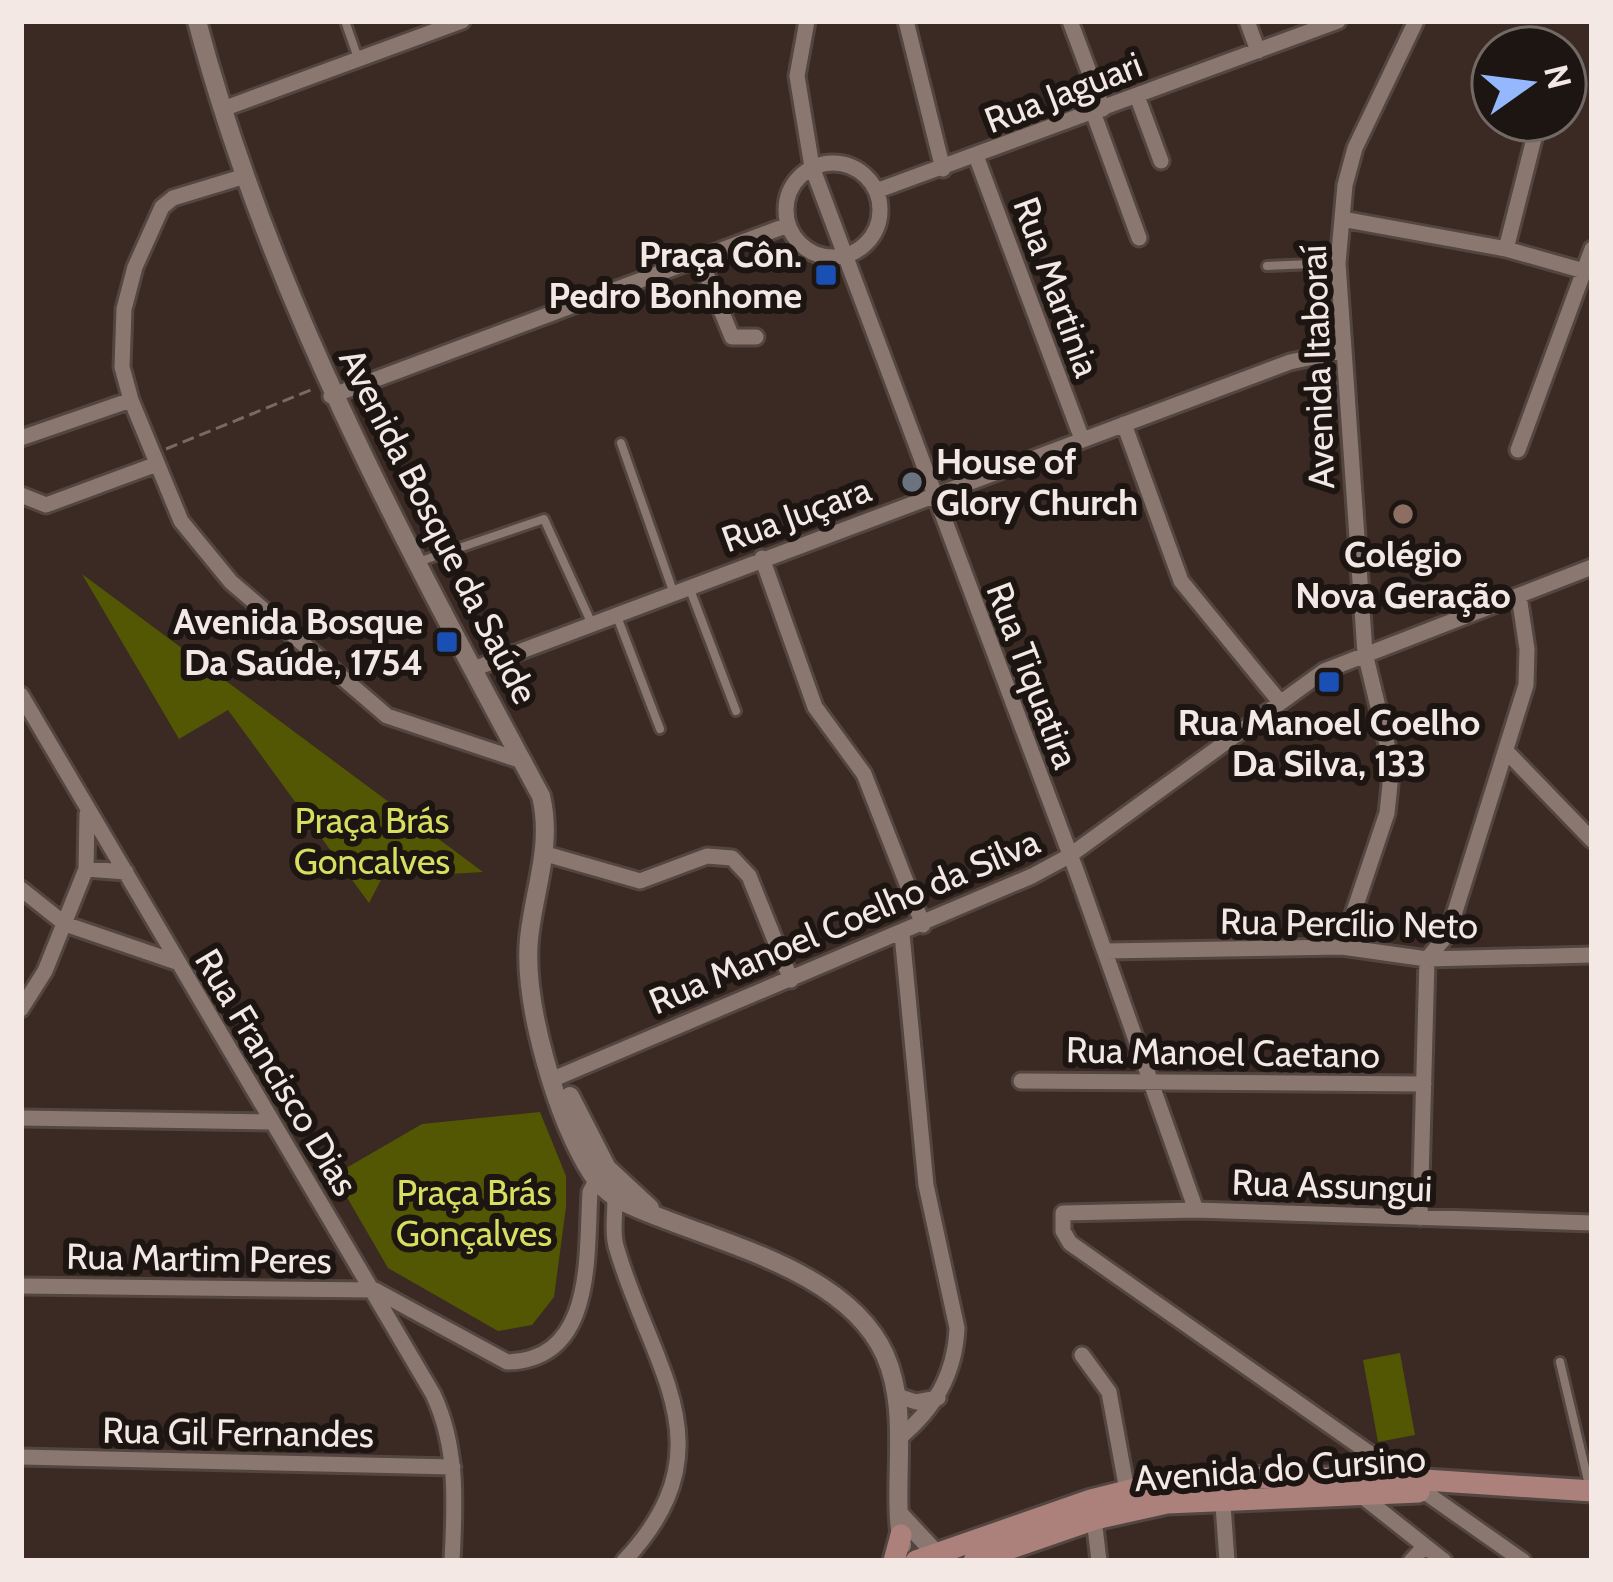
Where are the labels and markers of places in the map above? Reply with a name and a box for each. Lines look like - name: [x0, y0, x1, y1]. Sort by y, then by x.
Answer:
- place label: Praça Côn. Pedro Bonhome: [549, 232, 802, 317]
- marker: Praça Côn. Pedro Bonhome: [813, 262, 839, 288]
- place label: House of Glory Church: [936, 439, 1138, 524]
- marker: House of Glory Church: [899, 469, 925, 495]
- marker: Colégio Nova Geração: [1390, 501, 1416, 527]
- place label: Colégio Nova Geração: [1295, 532, 1511, 617]
- place label: Avenida Bosque Da Saúde, 1754: [173, 599, 423, 684]
- marker: Avenida Bosque Da Saúde, 1754: [434, 629, 460, 655]
- marker: Rua Manoel Coelho Da Silva, 133: [1316, 669, 1342, 695]
- place label: Rua Manoel Coelho Da Silva, 133: [1178, 700, 1480, 785]

